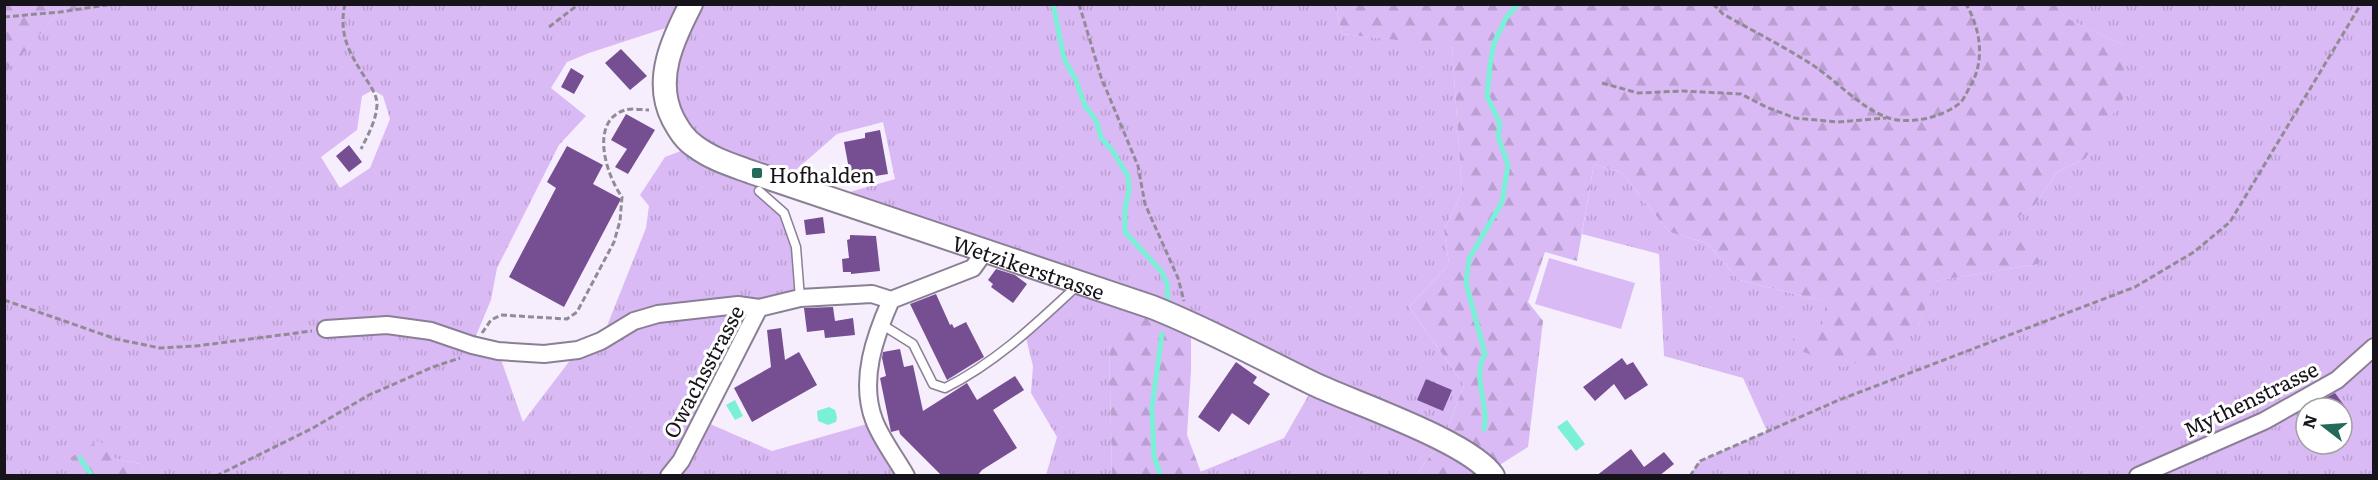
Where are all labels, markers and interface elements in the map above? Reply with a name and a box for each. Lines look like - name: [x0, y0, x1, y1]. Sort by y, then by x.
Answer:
- place label: Hofhalden: [769, 158, 875, 189]
- marker: Hofhalden: [750, 166, 764, 180]
- street label: Wetzikerstrasse: [949, 226, 1109, 306]
- street label: Owachsstrasse: [654, 299, 750, 443]
- street label: Mythenstrasse: [2177, 352, 2323, 444]
- north arrow: [2294, 396, 2354, 456]
- text: N: [2295, 411, 2322, 431]

